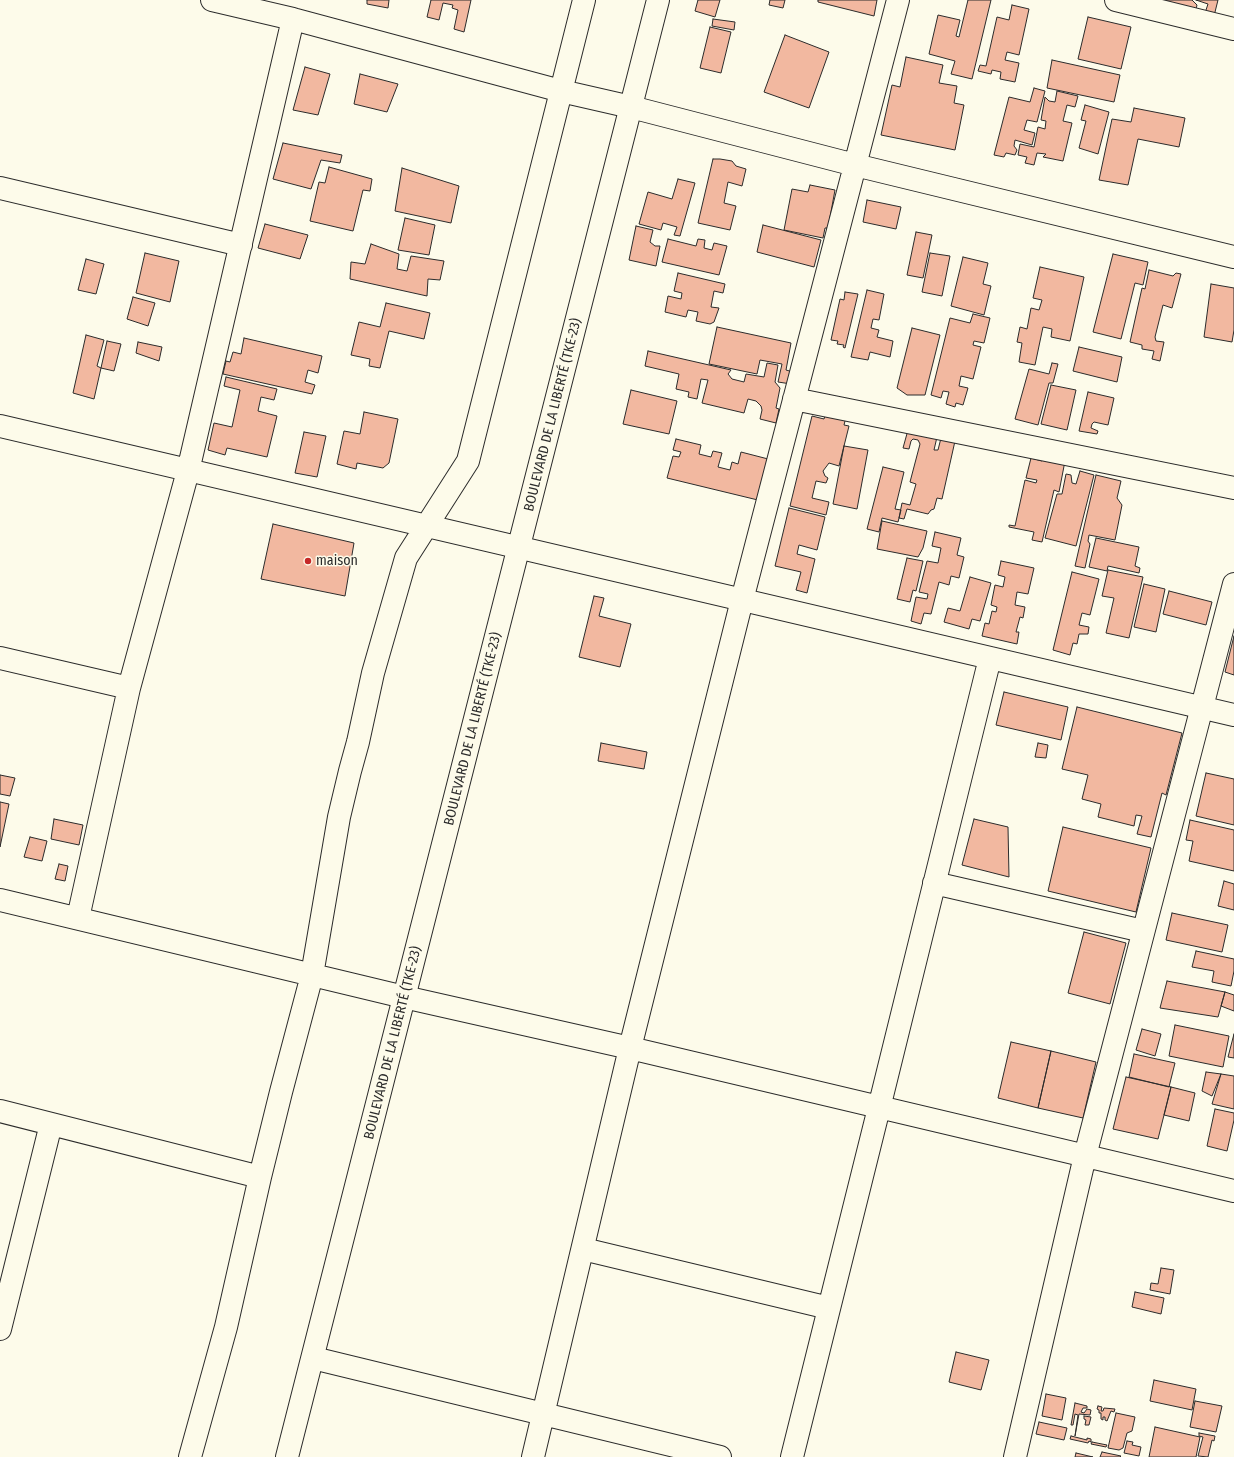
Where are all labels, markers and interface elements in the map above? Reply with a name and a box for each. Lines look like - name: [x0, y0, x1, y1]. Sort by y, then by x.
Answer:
- street label: BOULEVARD DE LA LIBERTÉ (TKE-23): [521, 317, 585, 513]
- place label: maison: [316, 553, 358, 569]
- marker: maison: [303, 556, 313, 566]
- street label: BOULEVARD DE LA LIBERTÉ (TKE-23): [441, 631, 505, 827]
- street label: BOULEVARD DE LA LIBERTÉ (TKE-23): [361, 945, 425, 1141]

